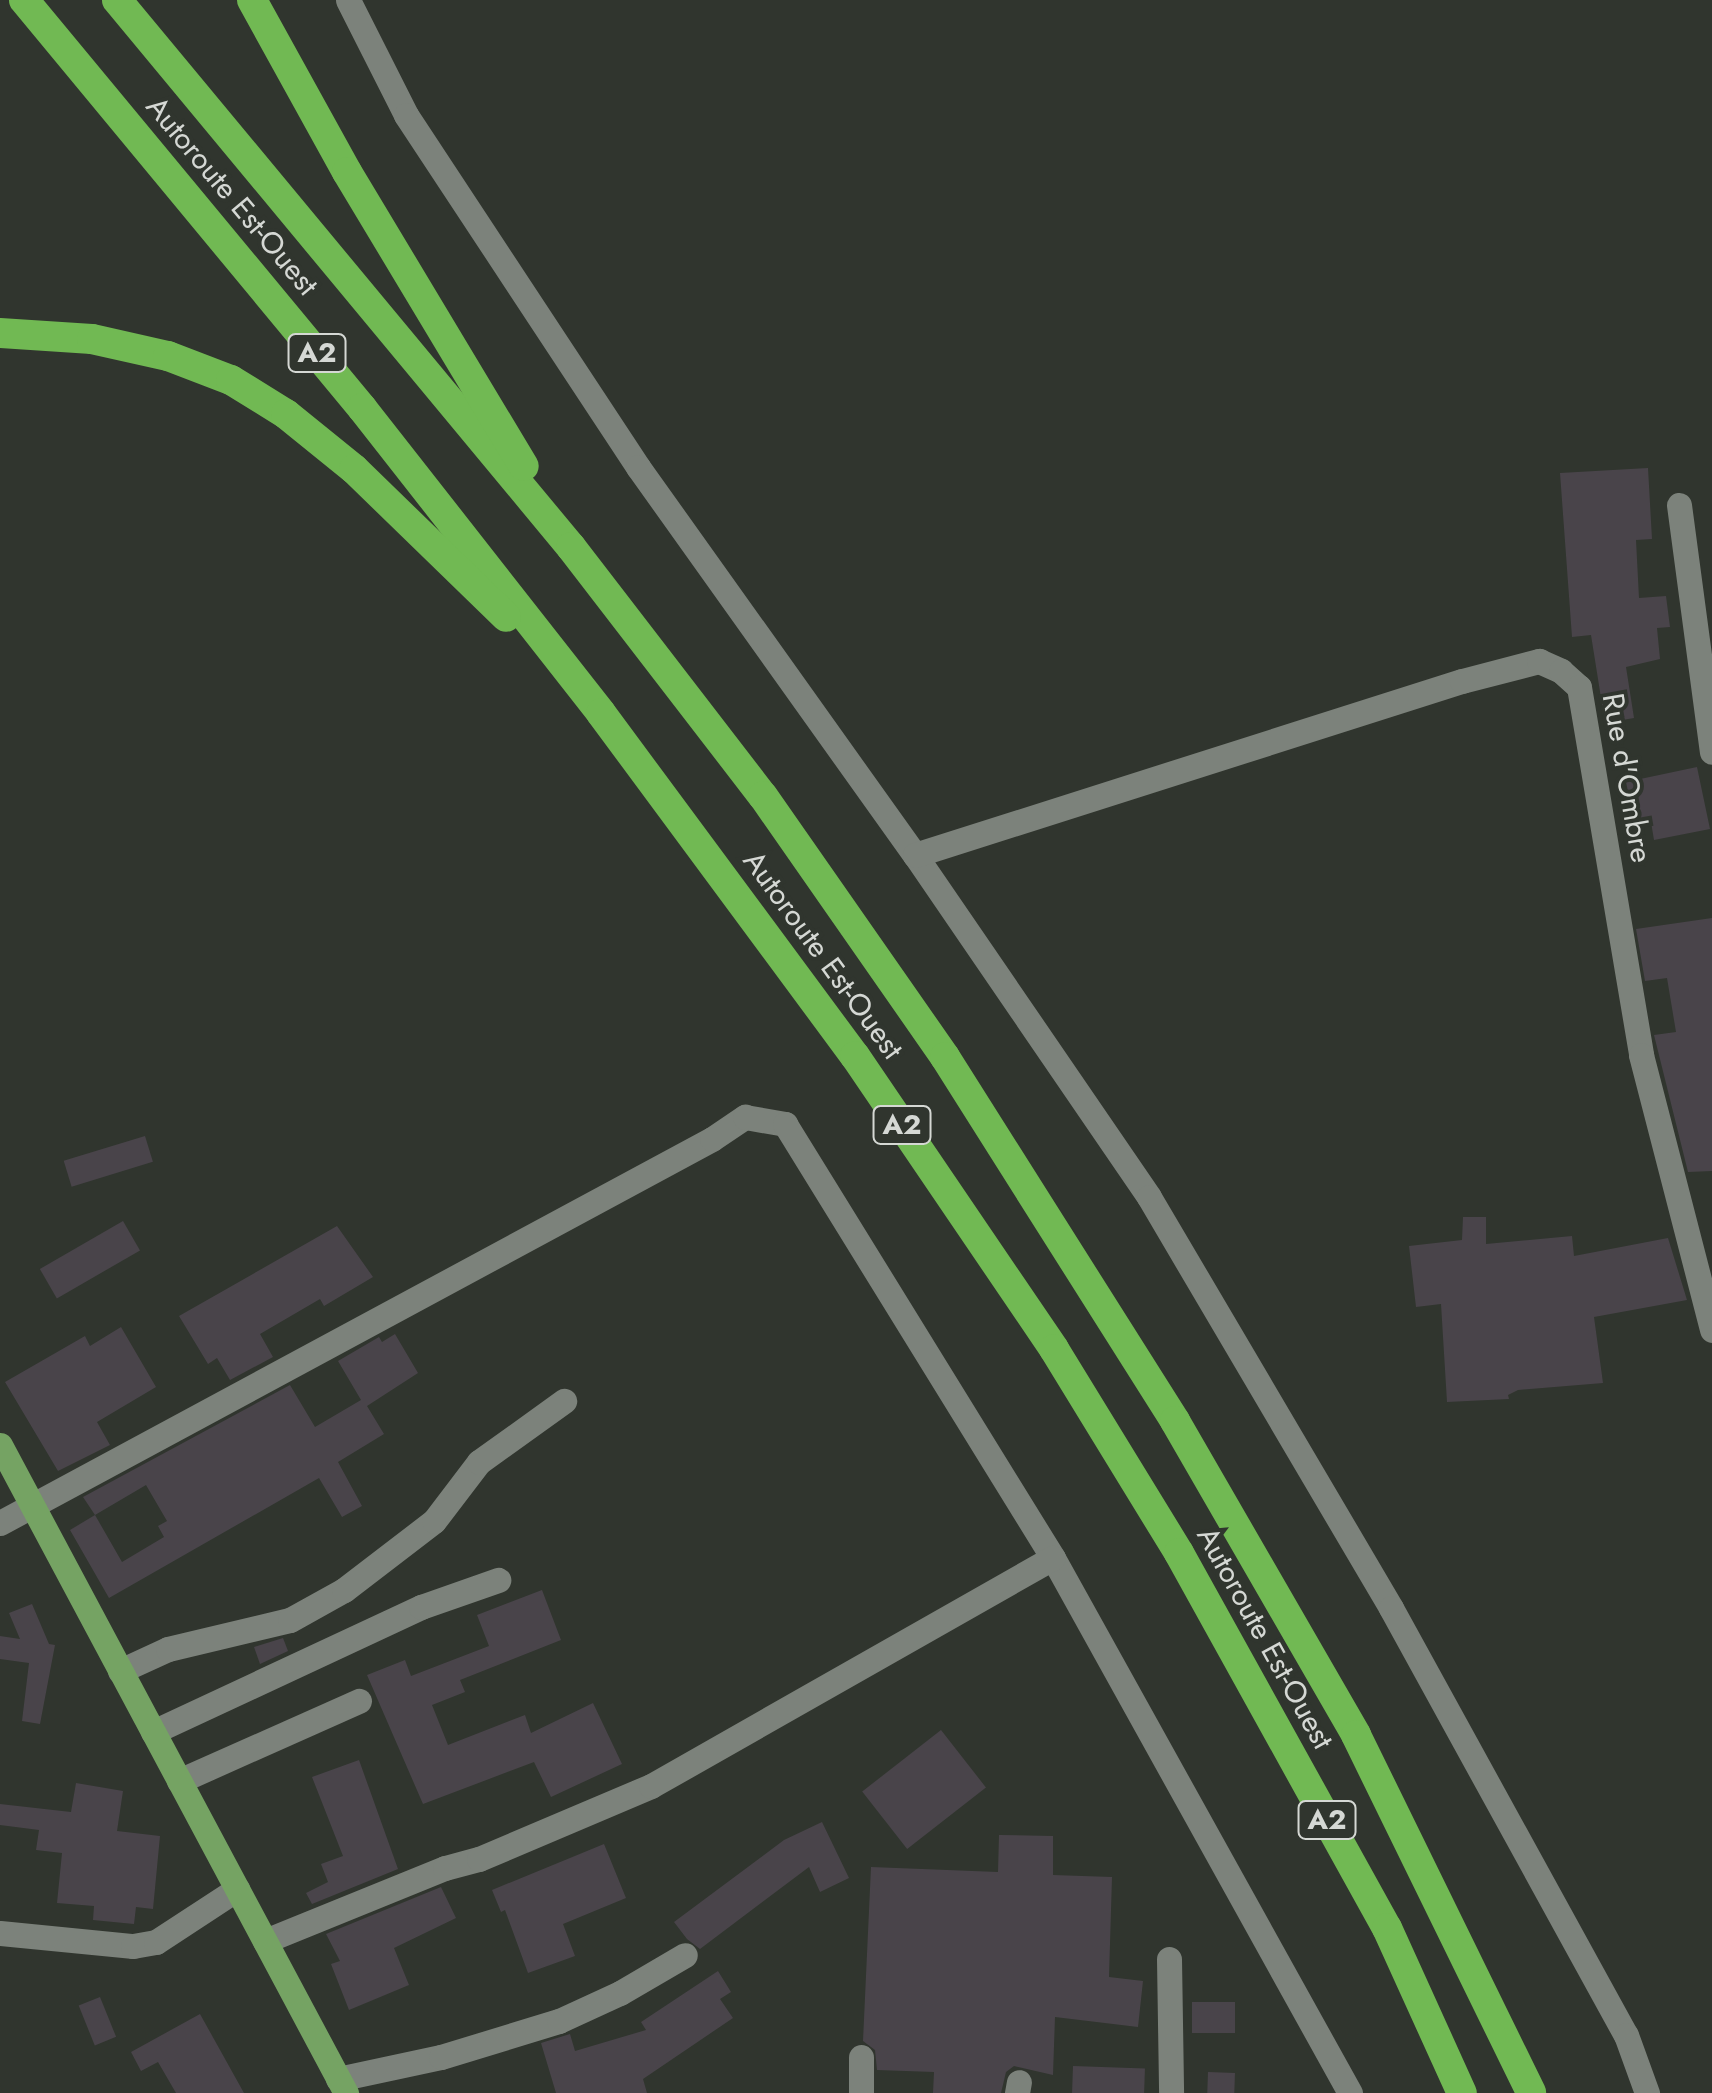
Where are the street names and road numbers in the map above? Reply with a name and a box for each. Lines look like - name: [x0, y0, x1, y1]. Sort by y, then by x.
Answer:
- street label: Autoroute Est-Ouest: [138, 89, 326, 303]
- road number: A2: [287, 330, 347, 376]
- street label: Rue d'Ombre: [1594, 691, 1660, 865]
- street label: Autoroute Est-Ouest: [735, 844, 911, 1066]
- road number: A2: [872, 1102, 932, 1148]
- street label: Autoroute Est-Ouest: [1189, 1521, 1341, 1755]
- road number: A2: [1297, 1797, 1357, 1843]

